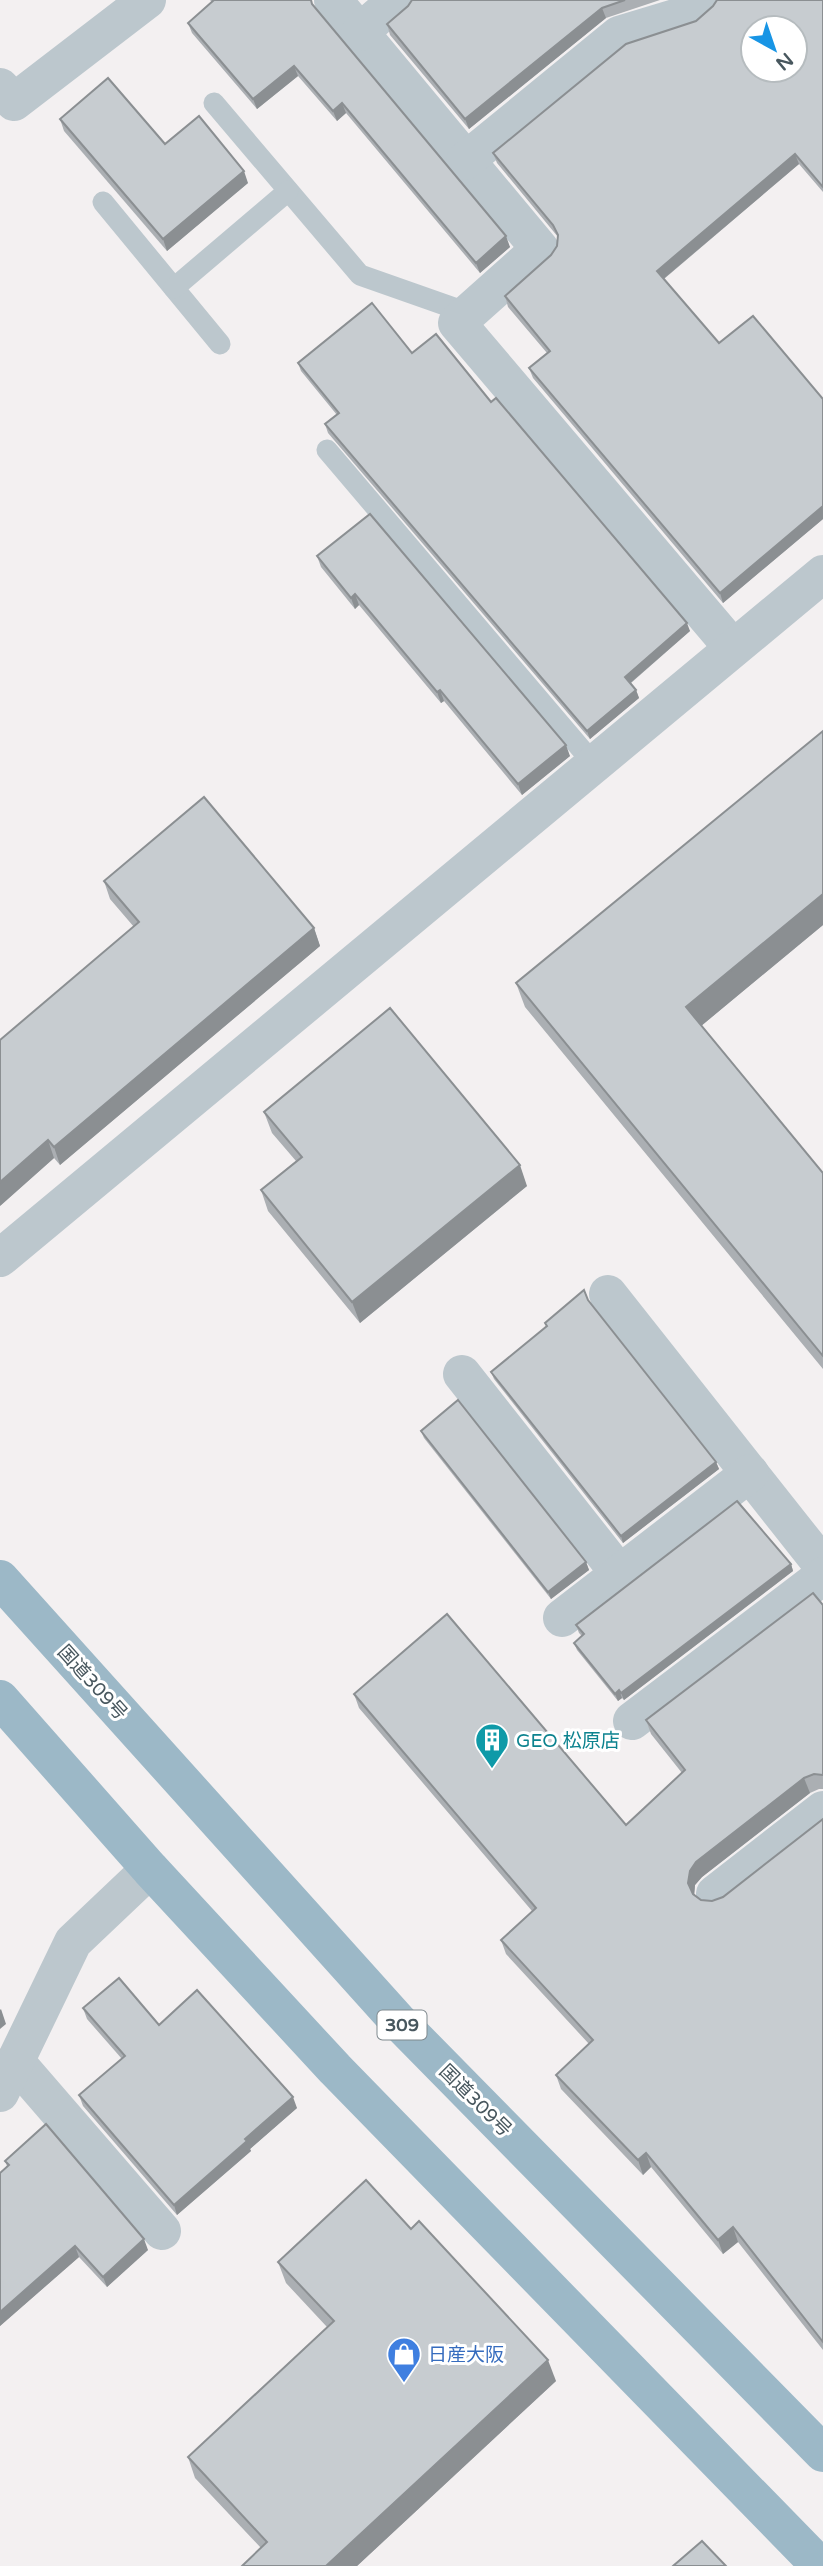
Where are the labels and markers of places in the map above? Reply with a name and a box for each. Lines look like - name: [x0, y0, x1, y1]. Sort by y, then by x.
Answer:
- building icon: GEO 松原店: [473, 1721, 511, 1770]
- place label: GEO 松原店: [516, 1730, 620, 1752]
- shop icon: 日産大阪: [385, 2335, 423, 2384]
- place label: 日産大阪: [428, 2344, 504, 2366]

